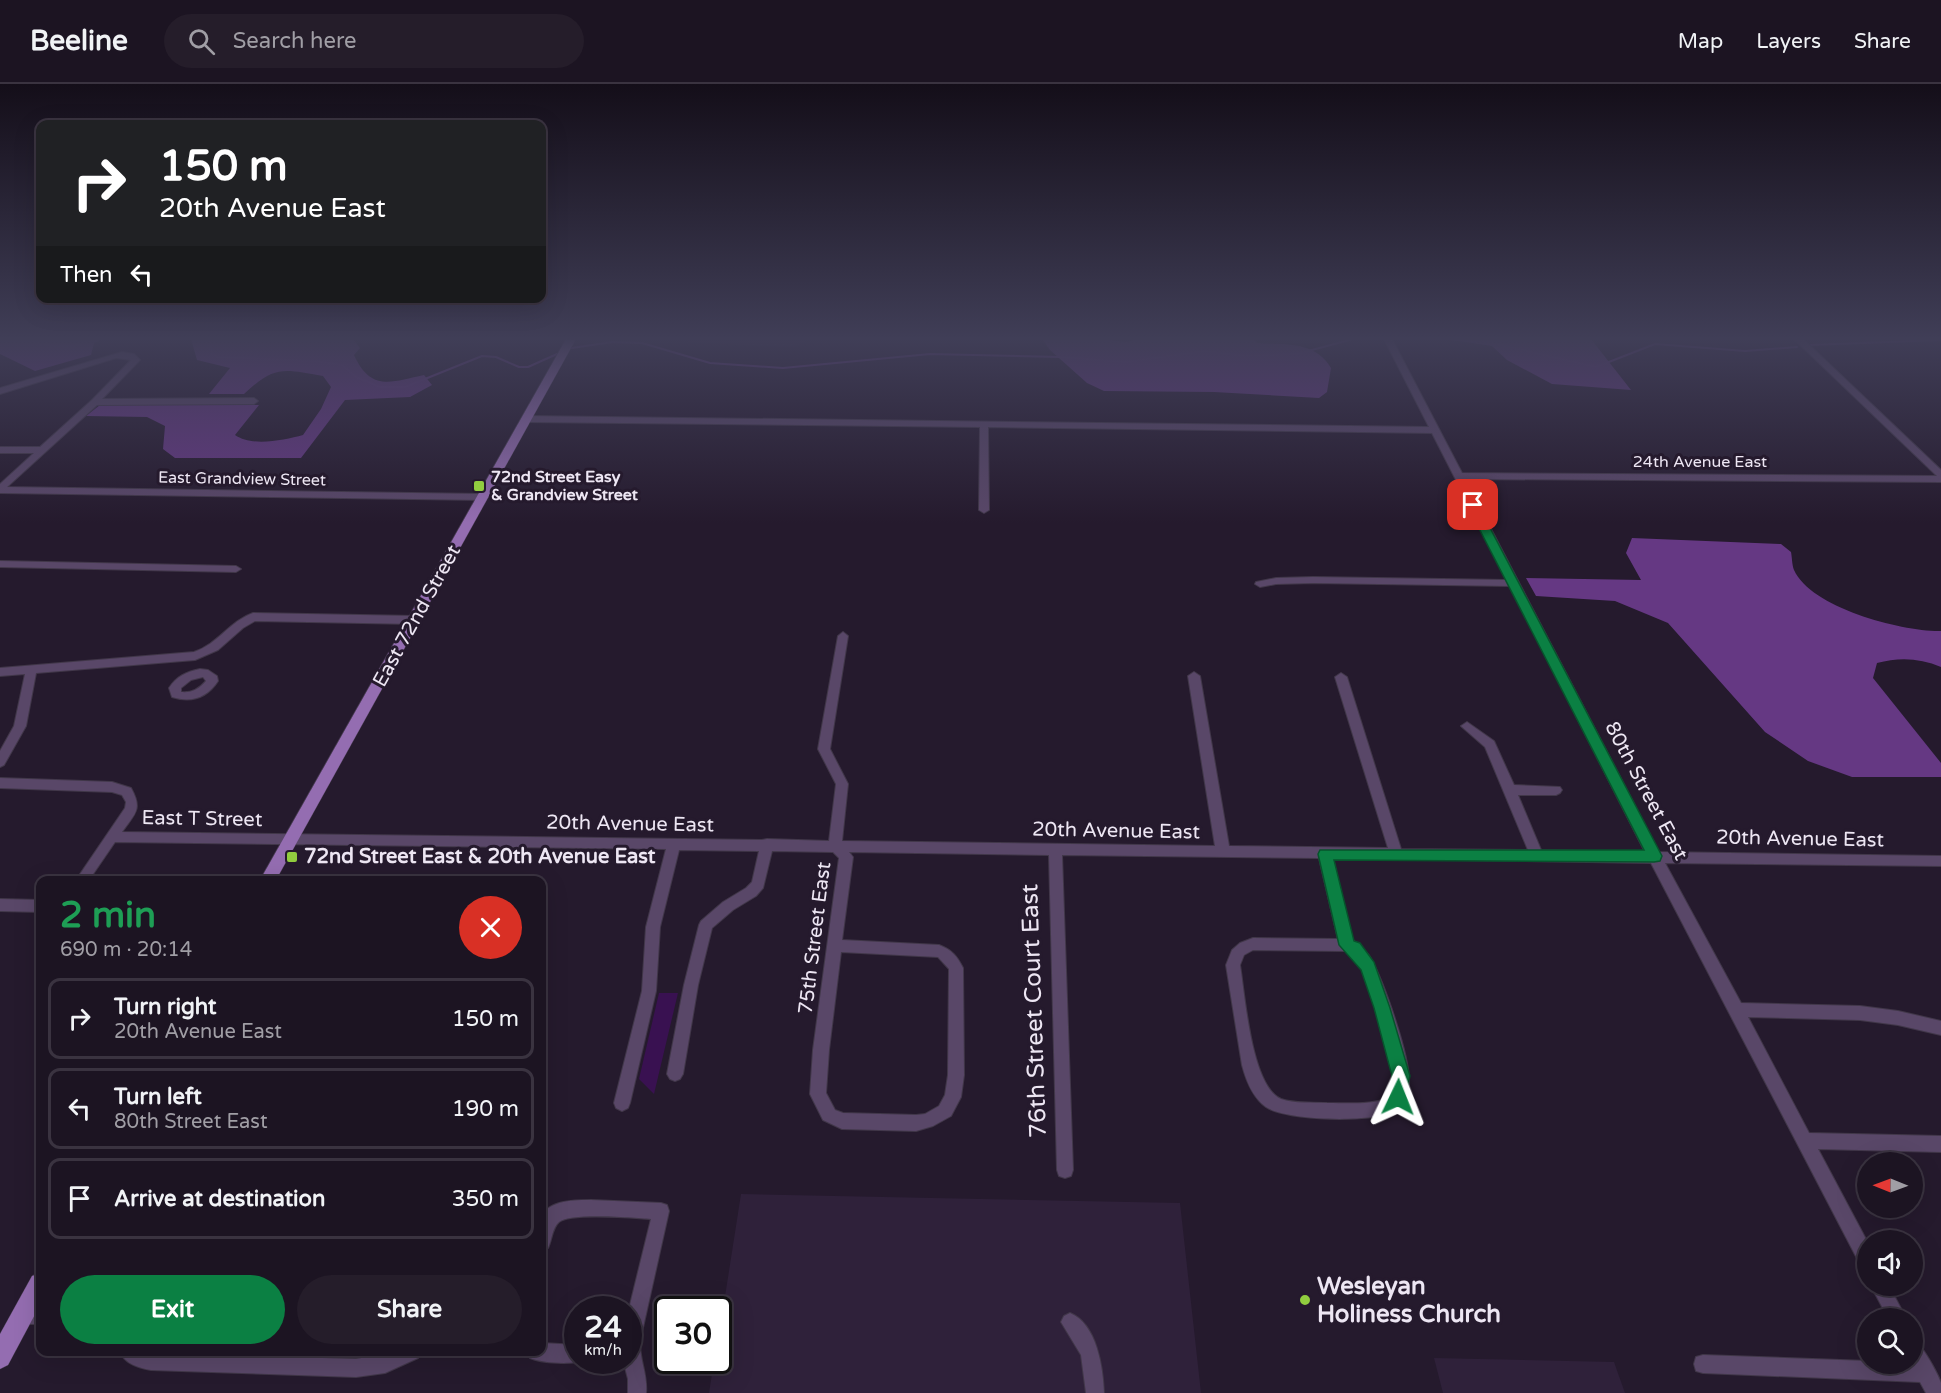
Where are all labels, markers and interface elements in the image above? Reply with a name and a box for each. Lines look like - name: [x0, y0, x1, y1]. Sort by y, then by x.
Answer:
- search box: [164, 14, 584, 68]
- text: Beeline: [30, 24, 128, 58]
- icon: search: [185, 25, 218, 58]
- text: Search here: [233, 28, 357, 54]
- text: Map: [1678, 29, 1723, 54]
- text: Layers: [1756, 29, 1821, 54]
- text: Share: [1854, 29, 1911, 54]
- text: 150 m: [159, 141, 288, 192]
- icon: right: [60, 144, 138, 222]
- text: 20th Avenue East: [159, 192, 386, 225]
- icon: left: [125, 258, 158, 291]
- text: Then: [60, 262, 113, 288]
- street label: 24th Avenue East: [1633, 452, 1767, 472]
- place label: 72nd Street Easy & Grandview Street: [491, 467, 639, 505]
- street label: East Grandview Street: [158, 468, 326, 490]
- marker: 72nd Street Easy & Grandview Street: [472, 479, 486, 493]
- pin: [1447, 479, 1498, 530]
- icon: arrive: [1456, 488, 1489, 521]
- street label: East 72nd Street: [368, 541, 466, 691]
- street label: 80th Street East: [1599, 718, 1693, 865]
- street label: East T Street: [141, 806, 263, 832]
- street label: 20th Avenue East: [546, 811, 715, 837]
- street label: 20th Avenue East: [1032, 818, 1201, 844]
- street label: 20th Avenue East: [1716, 826, 1885, 852]
- place label: 72nd Street East & 20th Avenue East: [304, 845, 656, 869]
- marker: 72nd Street East & 20th Avenue East: [285, 850, 299, 864]
- street label: 75th Street East: [794, 860, 836, 1016]
- street label: 76th Street Court East: [1015, 883, 1053, 1139]
- text: 2 min: [60, 894, 156, 937]
- button: close: [459, 896, 522, 959]
- text: 690 m · 20:14: [60, 938, 192, 962]
- text: Turn right: [114, 994, 216, 1020]
- icon: right: [63, 1002, 96, 1035]
- text: 150 m: [452, 1006, 519, 1032]
- text: 20th Avenue East: [114, 1020, 282, 1044]
- position arrow: [1366, 1065, 1430, 1129]
- text: Turn left: [114, 1084, 202, 1110]
- icon: left: [63, 1092, 96, 1125]
- text: 190 m: [452, 1096, 519, 1122]
- text: 80th Street East: [114, 1110, 268, 1134]
- north arrow: [1857, 1152, 1923, 1218]
- map controls: [1857, 1152, 1923, 1374]
- icon: arrive: [63, 1182, 96, 1215]
- text: Arrive at destination: [114, 1186, 325, 1212]
- text: 350 m: [452, 1186, 519, 1212]
- button: sound: [1857, 1230, 1923, 1296]
- place label: Wesleyan Holiness Church: [1317, 1272, 1501, 1329]
- button: Exit: [60, 1275, 285, 1344]
- button: Share: [297, 1275, 522, 1344]
- marker: Wesleyan Holiness Church: [1298, 1293, 1312, 1307]
- speed limit sign: 30: [654, 1296, 732, 1374]
- button: search: [1857, 1308, 1923, 1374]
- text: 24: [584, 1309, 622, 1346]
- text: km/h: [584, 1341, 622, 1359]

